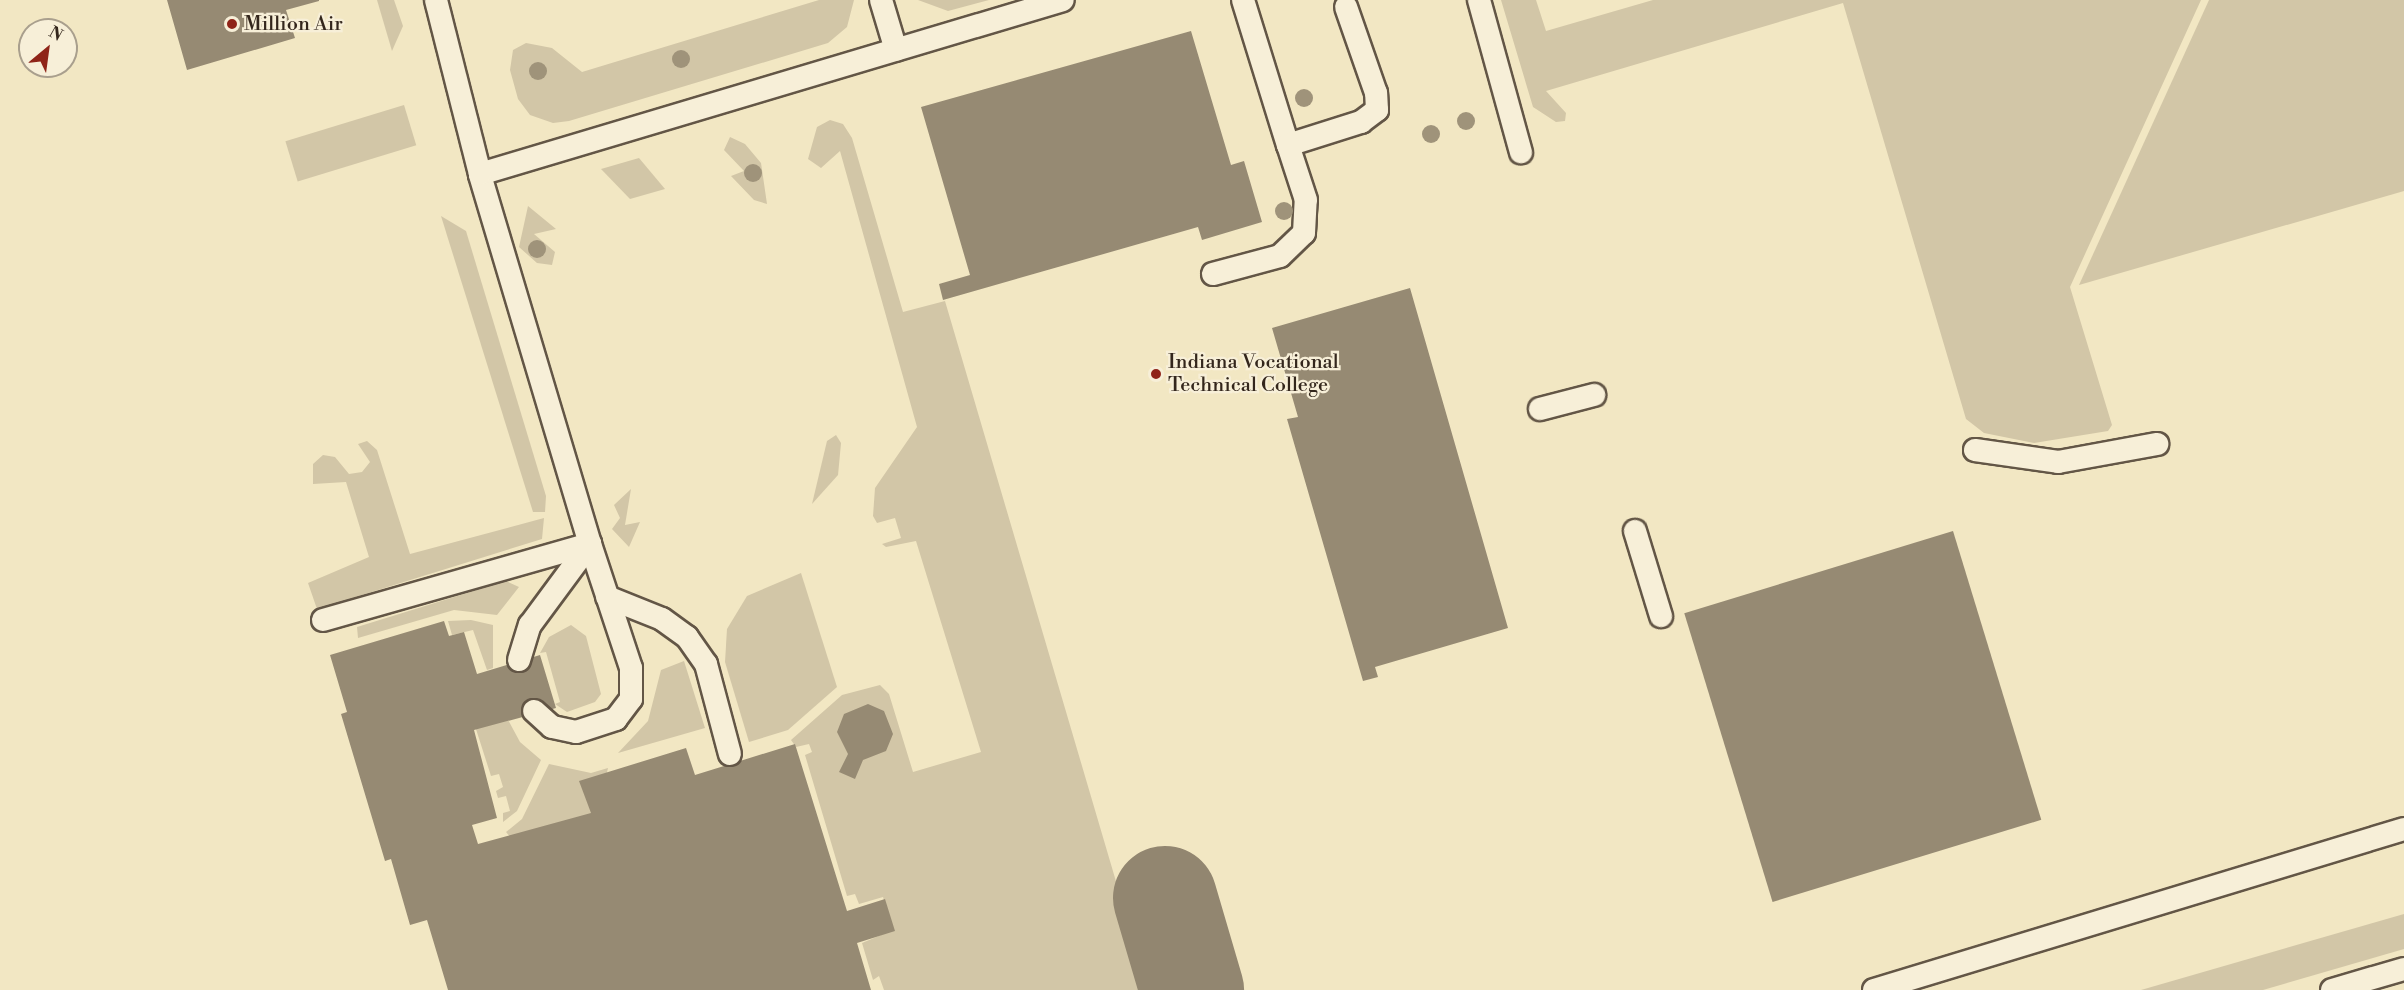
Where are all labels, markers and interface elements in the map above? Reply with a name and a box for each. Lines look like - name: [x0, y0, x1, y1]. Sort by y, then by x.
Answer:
- place label: Million Air: [244, 12, 343, 36]
- marker: Million Air: [225, 17, 239, 31]
- north arrow: [18, 18, 78, 78]
- text: N: [45, 22, 66, 46]
- place label: Indiana Vocational Technical College: [1168, 350, 1339, 397]
- marker: Indiana Vocational Technical College: [1149, 367, 1163, 381]

